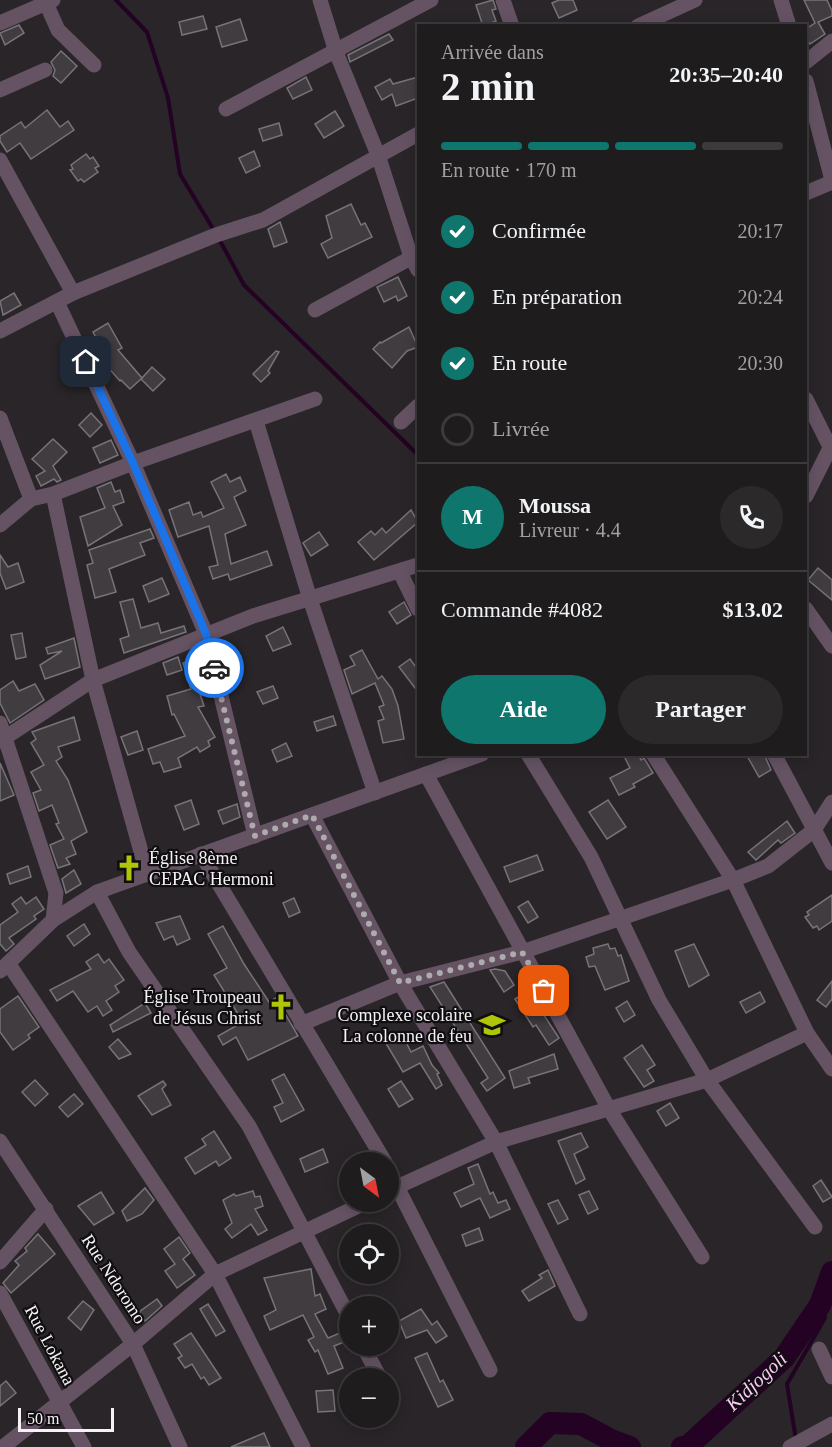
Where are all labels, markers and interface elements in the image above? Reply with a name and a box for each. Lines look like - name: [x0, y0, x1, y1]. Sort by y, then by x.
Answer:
- text: Arrivée dans: [441, 41, 544, 63]
- text: 20:35–20:40: [669, 62, 783, 87]
- text: 2 min: [441, 65, 535, 108]
- text: En route · 170 m: [441, 159, 577, 181]
- icon: check: [441, 215, 474, 248]
- text: Confirmée: [492, 218, 586, 243]
- text: 20:17: [737, 220, 783, 242]
- icon: check: [441, 281, 474, 314]
- text: En préparation: [492, 284, 622, 309]
- text: 20:24: [737, 286, 783, 308]
- pin: [60, 336, 111, 387]
- icon: home: [69, 345, 102, 378]
- icon: check: [441, 347, 474, 380]
- text: En route: [492, 350, 567, 375]
- text: 20:30: [737, 352, 783, 374]
- text: Livrée: [492, 416, 549, 441]
- button: phone: [720, 486, 783, 549]
- text: Moussa: [519, 493, 591, 518]
- text: M: [462, 504, 483, 529]
- text: Livreur · 4.4: [519, 519, 621, 541]
- text: Commande #4082: [441, 597, 603, 622]
- text: $13.02: [723, 597, 783, 622]
- courier: [184, 638, 244, 698]
- icon: car: [198, 652, 231, 685]
- button: Aide: [441, 675, 606, 744]
- button: Partager: [618, 675, 783, 744]
- place label: Église 8ème CEPAC Hermoni: [149, 847, 274, 889]
- church icon: Église 8ème CEPAC Hermoni: [114, 853, 144, 883]
- pin: [518, 965, 569, 1016]
- icon: bag: [527, 974, 560, 1007]
- place label: Église Troupeau de Jésus Christ: [143, 986, 261, 1028]
- church icon: Église Troupeau de Jésus Christ: [266, 992, 296, 1022]
- place label: Complexe scolaire La colonne de feu: [338, 1005, 472, 1046]
- school or university icon: Complexe scolaire La colonne de feu: [477, 1010, 507, 1040]
- north arrow: [339, 1152, 399, 1212]
- map controls: [339, 1152, 399, 1428]
- button: locate: [339, 1224, 399, 1284]
- street label: Rue Ndoromo: [78, 1231, 150, 1327]
- button: +: [339, 1296, 399, 1356]
- street label: Rue Lokana: [21, 1302, 79, 1388]
- water label: Kidjogoli: [720, 1347, 792, 1416]
- button: −: [339, 1368, 399, 1428]
- scale bar: [18, 1405, 114, 1432]
- text: 50 m: [27, 1410, 59, 1427]

